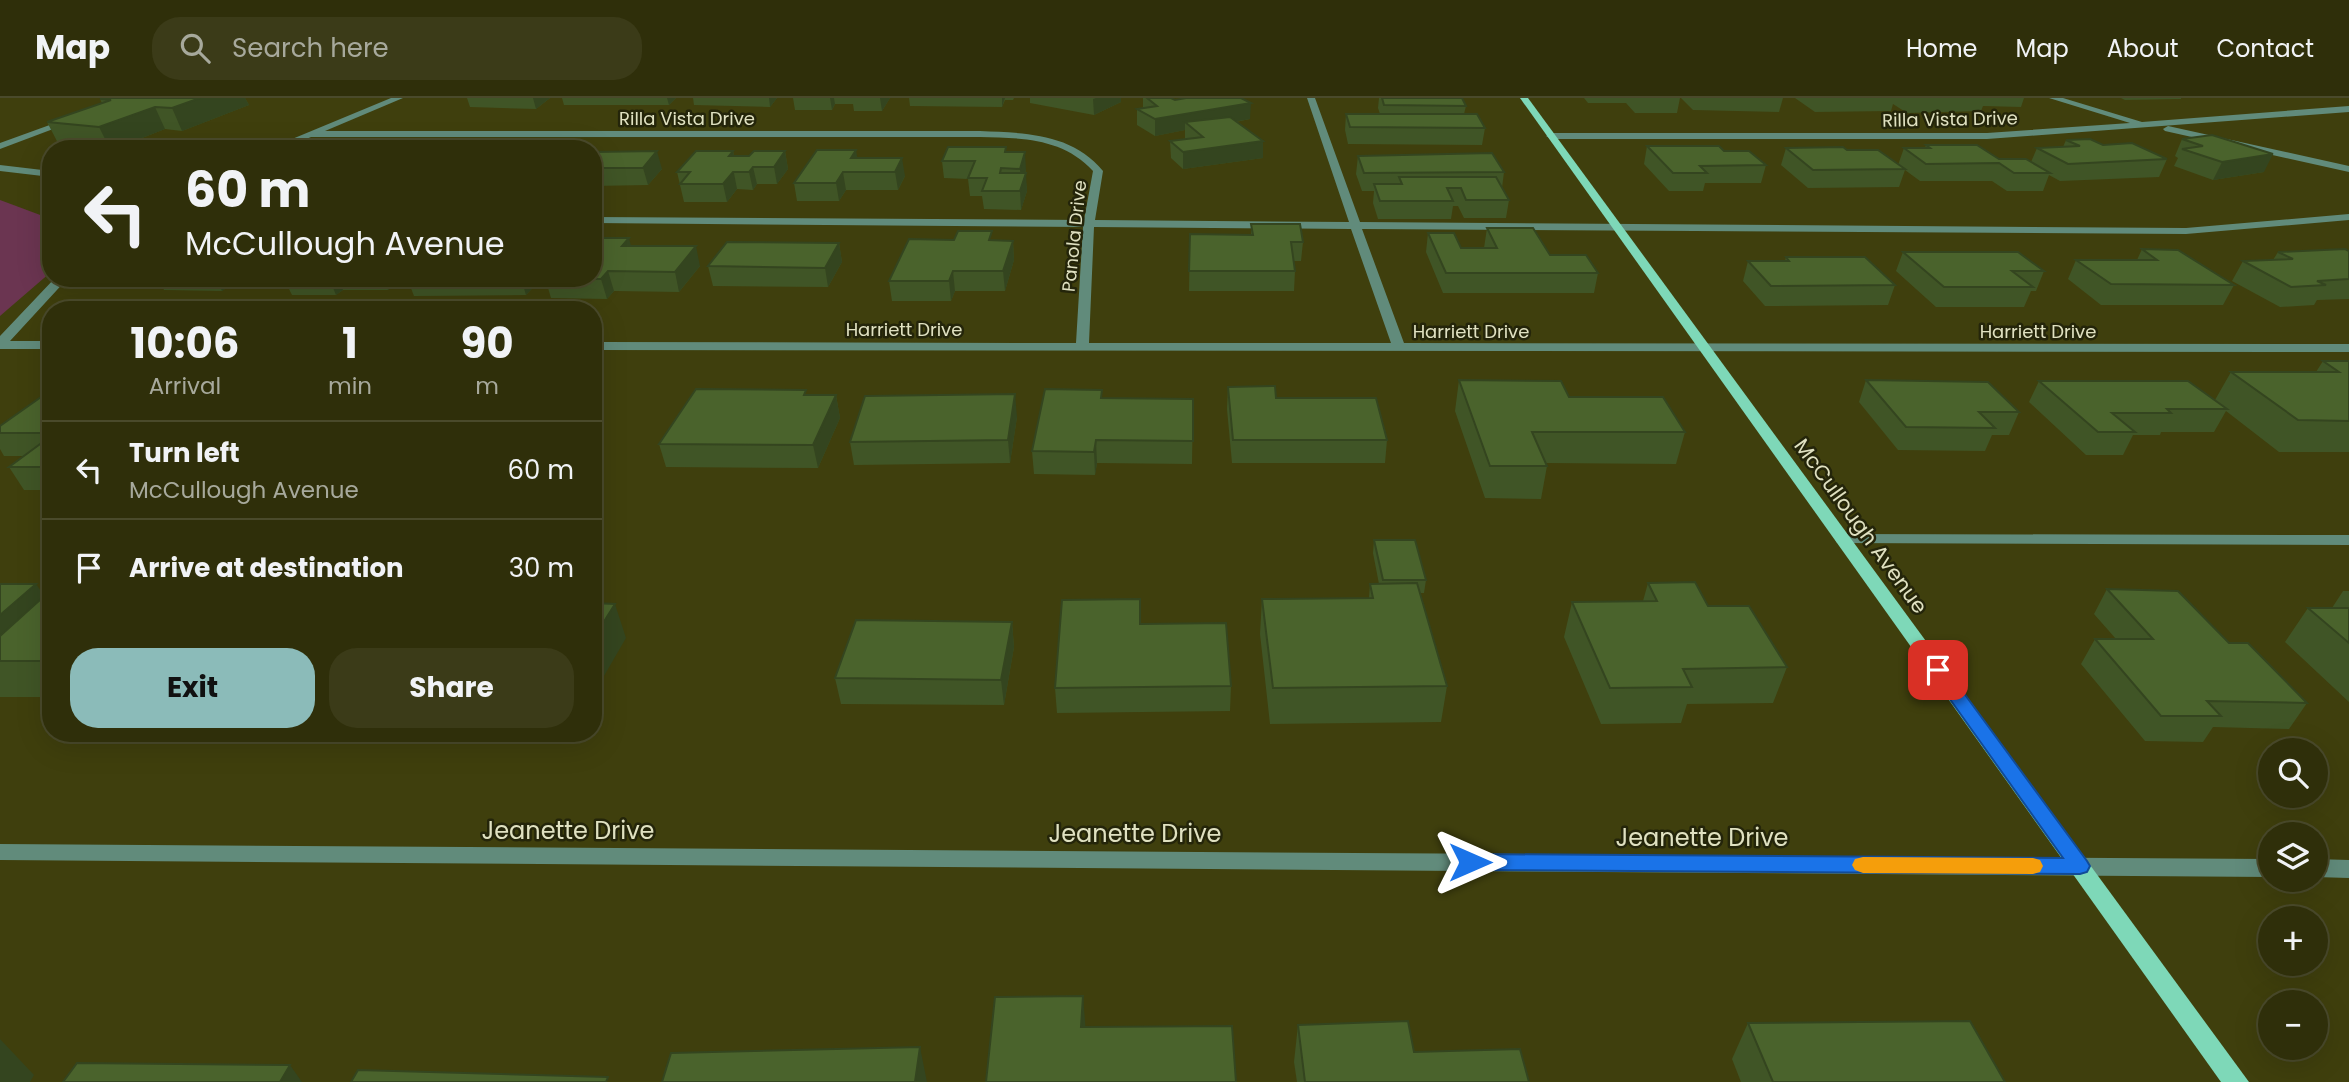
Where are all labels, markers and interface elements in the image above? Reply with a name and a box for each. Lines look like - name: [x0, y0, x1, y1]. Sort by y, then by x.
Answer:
- search box: [152, 17, 642, 80]
- text: Map: [35, 24, 110, 71]
- icon: search: [176, 29, 214, 67]
- text: Search here: [232, 30, 389, 66]
- text: Home: [1906, 32, 1978, 65]
- text: Map: [2016, 32, 2069, 65]
- text: About: [2107, 32, 2178, 65]
- text: Contact: [2216, 32, 2314, 65]
- street label: Rilla Vista Drive: [1882, 105, 2018, 133]
- street label: Rilla Vista Drive: [619, 106, 755, 131]
- text: 60 m: [185, 156, 310, 224]
- icon: left: [70, 168, 161, 259]
- street label: Panola Drive: [1056, 179, 1092, 293]
- text: McCullough Avenue: [185, 221, 505, 266]
- text: 10:06: [130, 314, 240, 373]
- text: 1: [342, 314, 358, 373]
- text: 90: [460, 314, 514, 373]
- street label: Harriett Drive: [846, 317, 962, 342]
- street label: Harriett Drive: [1413, 319, 1529, 344]
- street label: Harriett Drive: [1980, 319, 2096, 344]
- text: Arrival: [149, 370, 221, 402]
- text: min: [328, 370, 372, 402]
- text: m: [475, 370, 499, 402]
- street label: McCullough Avenue: [1788, 433, 1934, 619]
- text: Turn left: [129, 435, 240, 471]
- icon: left: [70, 451, 108, 489]
- text: 60 m: [507, 452, 574, 488]
- text: McCullough Avenue: [129, 474, 359, 506]
- icon: arrive: [70, 549, 108, 587]
- text: Arrive at destination: [129, 550, 404, 586]
- text: 30 m: [509, 550, 574, 586]
- pin: [1908, 640, 1968, 700]
- button: Exit: [70, 648, 315, 728]
- button: Share: [329, 648, 574, 728]
- icon: arrive: [1919, 651, 1957, 689]
- map controls: [2258, 738, 2328, 1060]
- button: search: [2258, 738, 2328, 808]
- street label: Jeanette Drive: [482, 814, 655, 847]
- street label: Jeanette Drive: [1049, 817, 1222, 850]
- street label: Jeanette Drive: [1616, 821, 1789, 854]
- button: layers: [2258, 822, 2328, 892]
- position arrow: [1433, 825, 1507, 899]
- button: +: [2258, 906, 2328, 976]
- button: −: [2258, 990, 2328, 1060]

